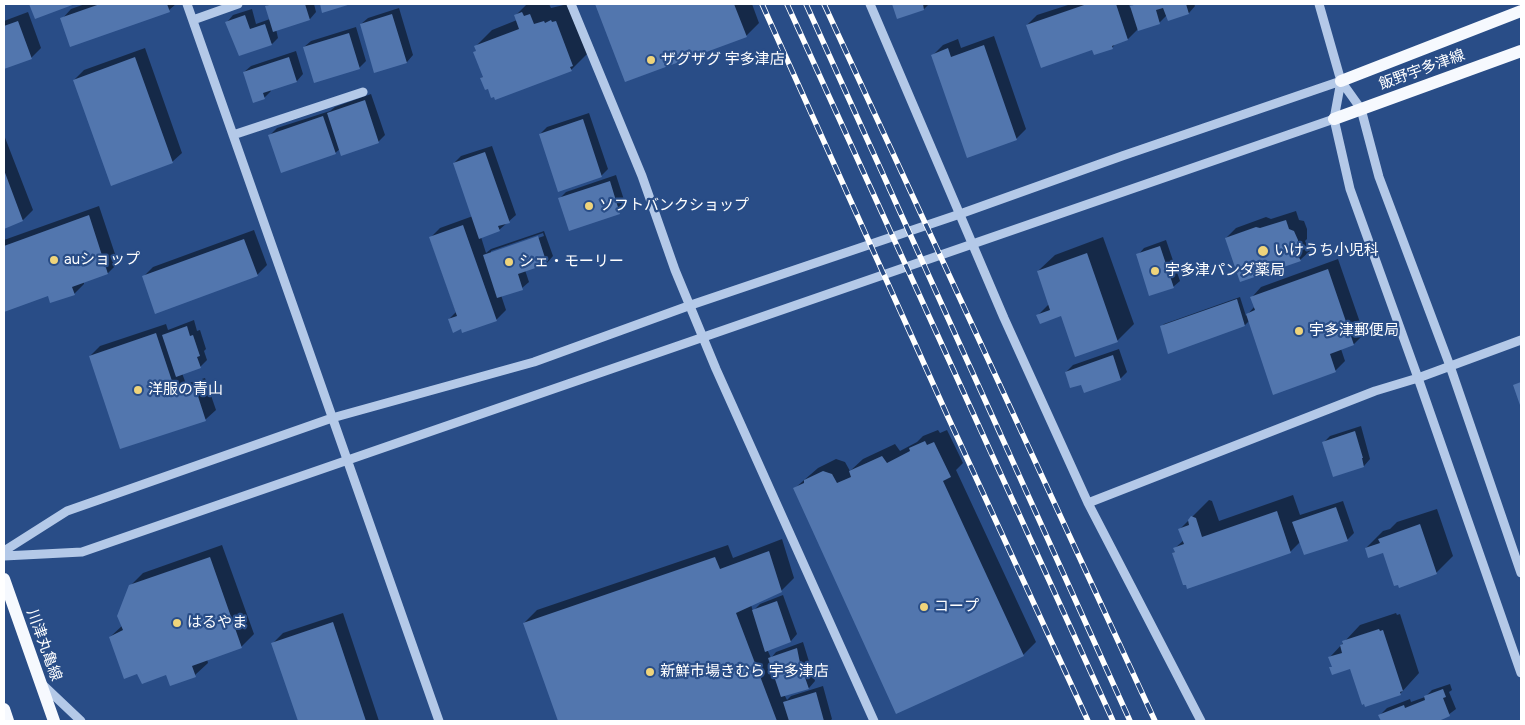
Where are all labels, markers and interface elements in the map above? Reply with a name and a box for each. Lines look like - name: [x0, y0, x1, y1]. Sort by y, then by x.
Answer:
- street label: 飯野宇多津線: [1377, 46, 1467, 94]
- place label: ザグザグ 宇多津店: [661, 51, 785, 69]
- marker: ザグザグ 宇多津店: [645, 54, 657, 66]
- place label: ソフトバンクショップ: [599, 197, 749, 215]
- marker: ソフトバンクショップ: [583, 200, 595, 212]
- place label: いけうち小児科: [1274, 242, 1379, 260]
- marker: いけうち小児科: [1256, 244, 1270, 258]
- place label: auショップ: [64, 251, 140, 269]
- place label: シェ・モーリー: [519, 253, 624, 271]
- marker: auショップ: [48, 254, 60, 266]
- marker: シェ・モーリー: [503, 256, 515, 268]
- place label: 宇多津パンダ薬局: [1165, 262, 1285, 280]
- marker: 宇多津パンダ薬局: [1149, 265, 1161, 277]
- place label: 宇多津郵便局: [1309, 322, 1399, 340]
- marker: 宇多津郵便局: [1293, 325, 1305, 337]
- place label: 洋服の青山: [148, 381, 223, 399]
- marker: 洋服の青山: [132, 384, 144, 396]
- place label: コープ: [934, 598, 979, 616]
- marker: コープ: [918, 601, 930, 613]
- street label: 川津丸亀線: [23, 607, 65, 683]
- place label: はるやま: [187, 614, 247, 632]
- marker: はるやま: [171, 617, 183, 629]
- place label: 新鮮市場きむら 宇多津店: [660, 663, 829, 681]
- marker: 新鮮市場きむら 宇多津店: [644, 666, 656, 678]

